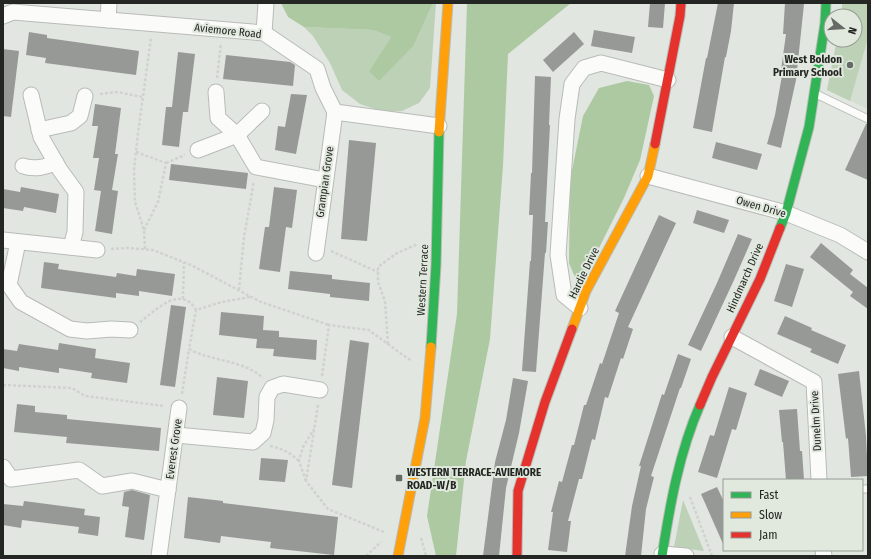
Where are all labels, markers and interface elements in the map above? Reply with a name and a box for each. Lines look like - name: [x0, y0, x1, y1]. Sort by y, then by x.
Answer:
- north arrow: [823, 8, 863, 48]
- street label: Aviemore Road: [194, 21, 262, 41]
- text: N: [845, 26, 859, 36]
- place label: West Boldon Primary School: [773, 53, 843, 79]
- marker: West Boldon Primary School: [845, 60, 855, 70]
- street label: Grampian Grove: [314, 145, 336, 219]
- street label: Owen Drive: [735, 194, 787, 220]
- street label: Hindmarch Drive: [724, 241, 766, 315]
- street label: Western Terrace: [415, 244, 431, 316]
- street label: Hardie Drive: [566, 245, 602, 301]
- street label: Dunelm Drive: [808, 390, 824, 452]
- street label: Everest Grove: [163, 418, 185, 480]
- place label: WESTERN TERRACE-AVIEMORE ROAD-W/B: [407, 466, 541, 492]
- marker: WESTERN TERRACE-AVIEMORE ROAD-W/B: [394, 473, 404, 483]
- legend: [723, 479, 863, 551]
- text: Fast: [759, 488, 778, 502]
- text: Slow: [759, 508, 782, 522]
- text: Jam: [759, 528, 777, 542]

